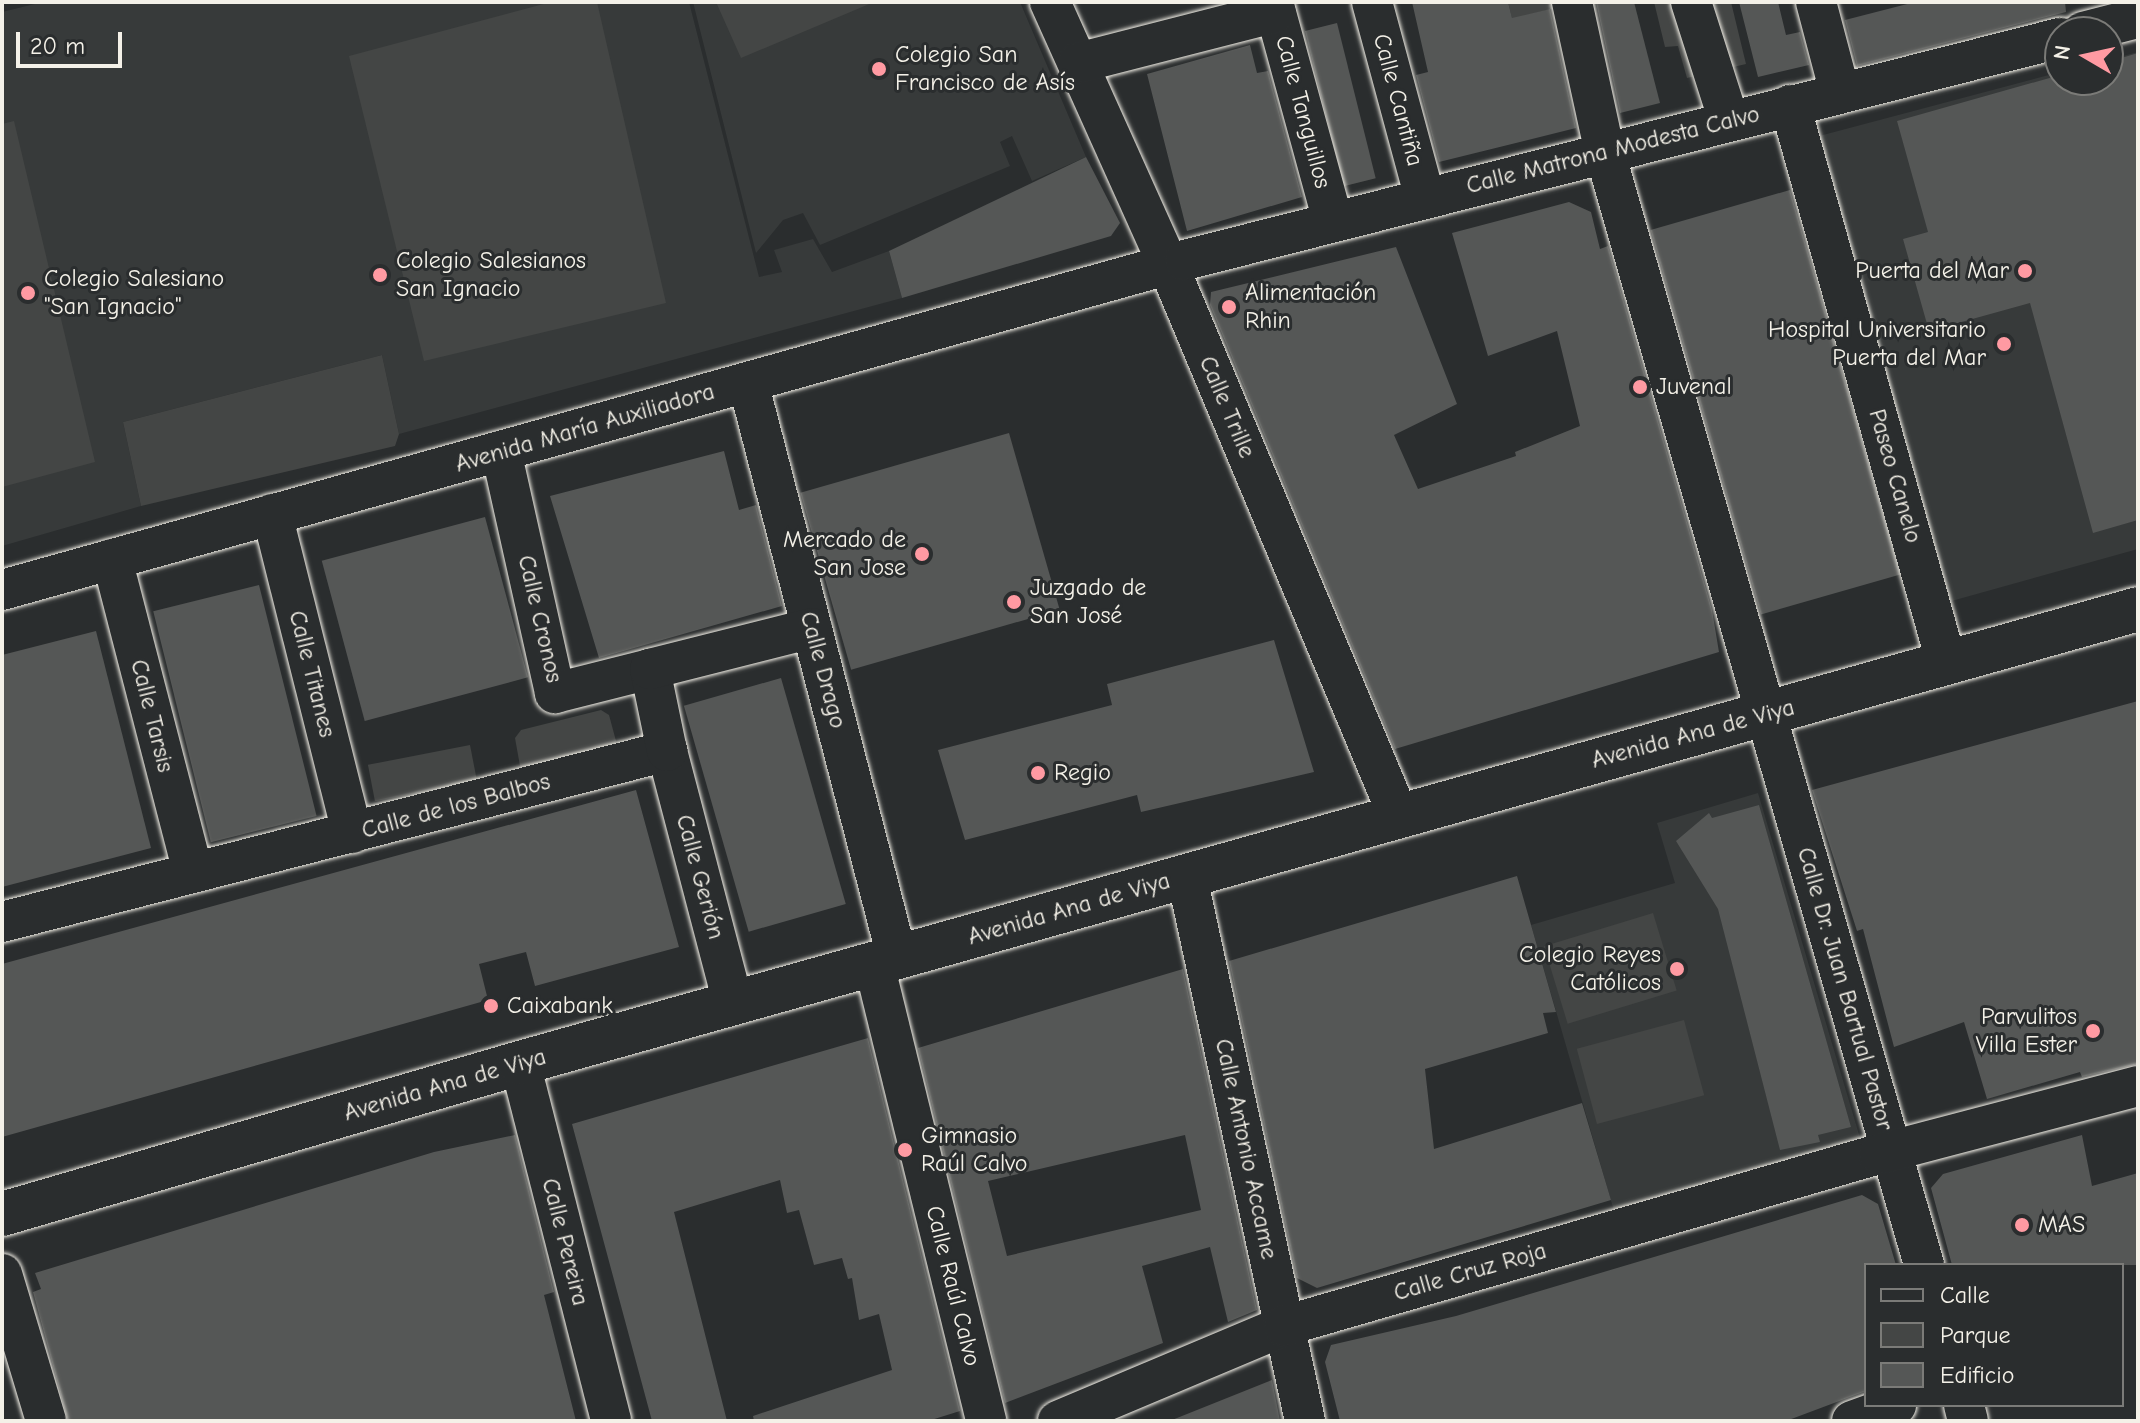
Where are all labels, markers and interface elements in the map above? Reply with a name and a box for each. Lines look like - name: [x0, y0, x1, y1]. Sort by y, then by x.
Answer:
- scale bar: [20, 16, 126, 66]
- north arrow: [2044, 16, 2124, 96]
- street label: Calle Cantiña: [1366, 31, 1430, 169]
- text: 20 m: [30, 32, 85, 60]
- street label: Calle Tanguillos: [1269, 32, 1337, 192]
- place label: Colegio San Francisco de Asís: [895, 41, 1075, 97]
- text: N: [2048, 43, 2076, 62]
- marker: Colegio San Francisco de Asís: [870, 60, 888, 78]
- street label: Calle Matrona Modesta Calvo: [1463, 100, 1763, 200]
- place label: Colegio Salesianos San Ignacio: [396, 247, 586, 303]
- place label: Puerta del Mar: [1855, 257, 2009, 285]
- marker: Puerta del Mar: [2016, 262, 2034, 280]
- place label: Colegio Salesiano "San Ignacio": [44, 265, 224, 321]
- marker: Colegio Salesianos San Ignacio: [371, 266, 389, 284]
- place label: Alimentación Rhin: [1245, 279, 1376, 335]
- marker: Colegio Salesiano "San Ignacio": [19, 284, 37, 302]
- marker: Alimentación Rhin: [1220, 298, 1238, 316]
- place label: Hospital Universitario Puerta del Mar: [1768, 316, 1986, 372]
- marker: Hospital Universitario Puerta del Mar: [1993, 333, 2015, 355]
- street label: Calle Trille: [1193, 352, 1261, 462]
- place label: Juvenal: [1656, 373, 1732, 401]
- street label: Avenida María Auxiliadora: [452, 377, 718, 479]
- marker: Juvenal: [1631, 378, 1649, 396]
- street label: Paseo Canelo: [1862, 406, 1928, 546]
- place label: Mercado de San Jose: [783, 526, 906, 582]
- marker: Mercado de San Jose: [913, 545, 931, 563]
- street label: Calle Cronos: [511, 552, 569, 686]
- place label: Juzgado de San José: [1030, 574, 1146, 630]
- marker: Juzgado de San José: [1005, 593, 1023, 611]
- street label: Calle Titanes: [282, 608, 342, 740]
- street label: Calle Drago: [794, 608, 852, 732]
- street label: Calle Tarsis: [124, 657, 180, 775]
- street label: Avenida Ana de Viya: [1588, 693, 1798, 775]
- place label: Regio: [1054, 759, 1111, 787]
- marker: Regio: [1029, 764, 1047, 782]
- street label: Calle de los Balbos: [359, 767, 553, 845]
- street label: Calle Gerión: [670, 812, 730, 942]
- street label: Calle Dr. Juan Bartual Pastor: [1791, 844, 1899, 1134]
- street label: Avenida Ana de Viya: [965, 866, 1173, 952]
- place label: Colegio Reyes Católicos: [1519, 941, 1661, 997]
- marker: Colegio Reyes Católicos: [1668, 960, 1686, 978]
- place label: Caixabank: [507, 992, 613, 1020]
- marker: Caixabank: [482, 997, 500, 1015]
- place label: Parvulitos Villa Ester: [1976, 1003, 2077, 1059]
- marker: Parvulitos Villa Ester: [2084, 1022, 2102, 1040]
- street label: Calle Antonio Accame: [1209, 1036, 1283, 1262]
- street label: Avenida Ana de Viya: [341, 1042, 549, 1128]
- place label: Gimnasio Raúl Calvo: [921, 1122, 1028, 1178]
- marker: Gimnasio Raúl Calvo: [896, 1141, 914, 1159]
- street label: Calle Pereira: [535, 1175, 595, 1309]
- street label: Calle Raúl Calvo: [919, 1203, 987, 1369]
- place label: MAS: [2038, 1211, 2085, 1239]
- marker: MAS: [2013, 1216, 2031, 1234]
- street label: Calle Cruz Roja: [1390, 1236, 1550, 1308]
- legend: [1864, 1263, 2124, 1407]
- text: Calle: [1940, 1281, 1990, 1309]
- text: Parque: [1940, 1321, 2011, 1349]
- text: Edificio: [1940, 1361, 2015, 1389]

